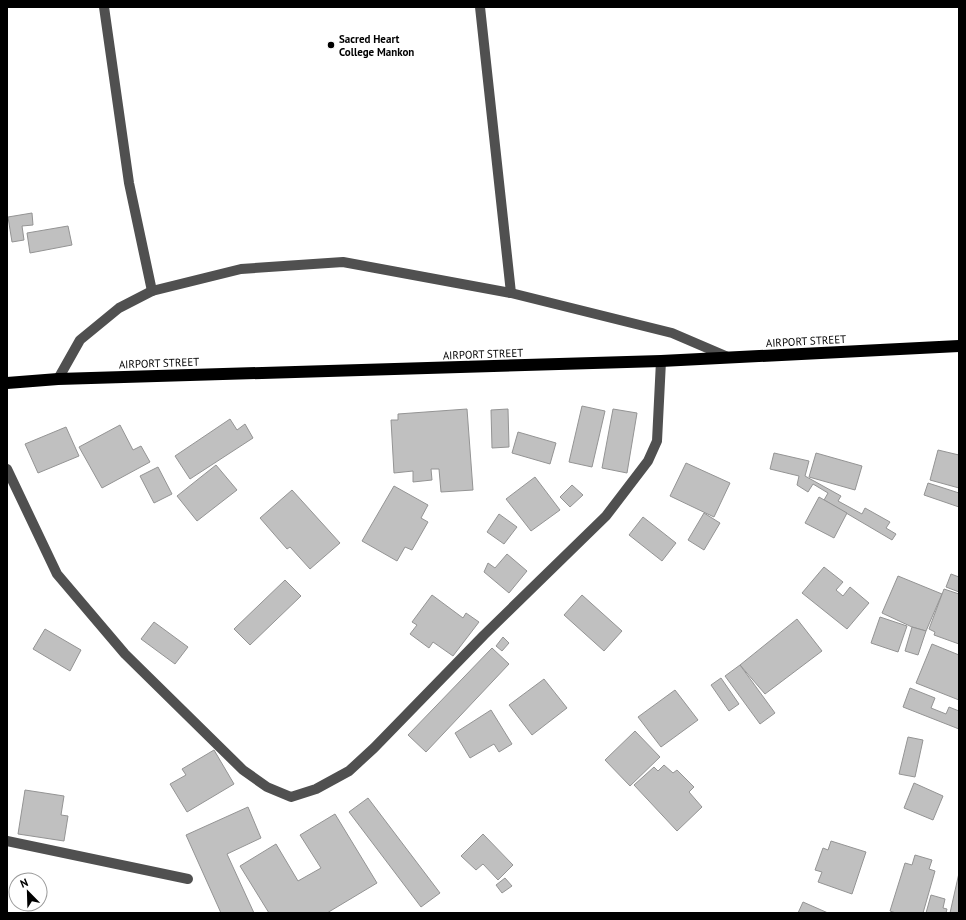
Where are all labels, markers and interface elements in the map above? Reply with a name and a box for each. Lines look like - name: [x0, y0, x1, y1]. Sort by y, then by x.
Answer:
- place label: Sacred Heart College Mankon: [339, 32, 414, 59]
- marker: Sacred Heart College Mankon: [326, 40, 336, 50]
- street label: AIRPORT STREET: [765, 332, 847, 350]
- street label: AIRPORT STREET: [443, 346, 523, 362]
- street label: AIRPORT STREET: [119, 355, 199, 371]
- north arrow: [8, 872, 48, 912]
- text: N: [18, 875, 30, 891]

